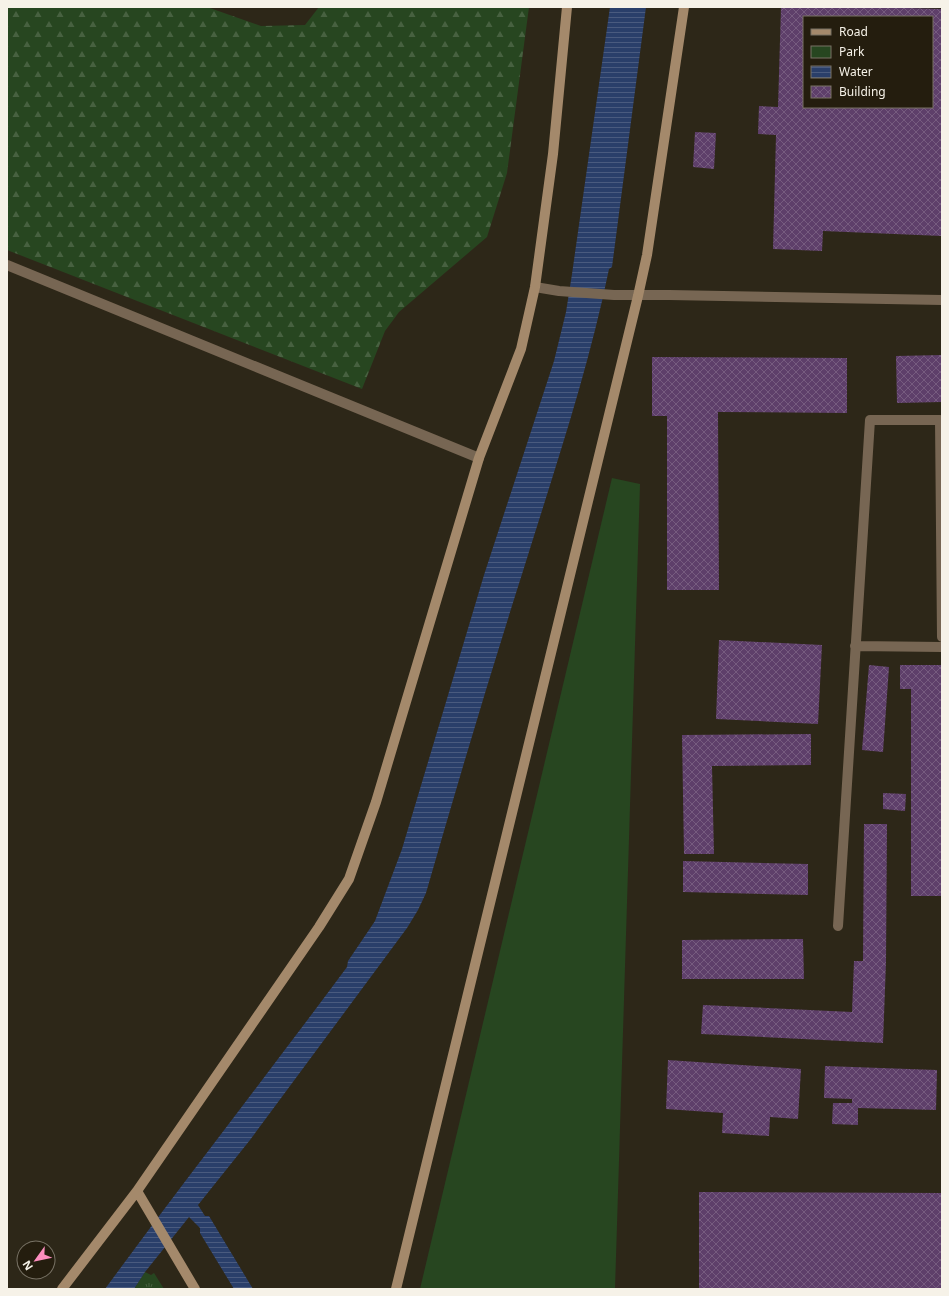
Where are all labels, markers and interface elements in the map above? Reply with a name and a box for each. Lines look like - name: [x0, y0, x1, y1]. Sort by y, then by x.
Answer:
- legend: [803, 16, 933, 108]
- text: Road: [839, 23, 868, 40]
- text: Park: [839, 43, 865, 60]
- text: Water: [839, 63, 873, 80]
- text: Building: [839, 83, 886, 100]
- north arrow: [16, 1240, 56, 1280]
- text: N: [18, 1258, 36, 1274]

